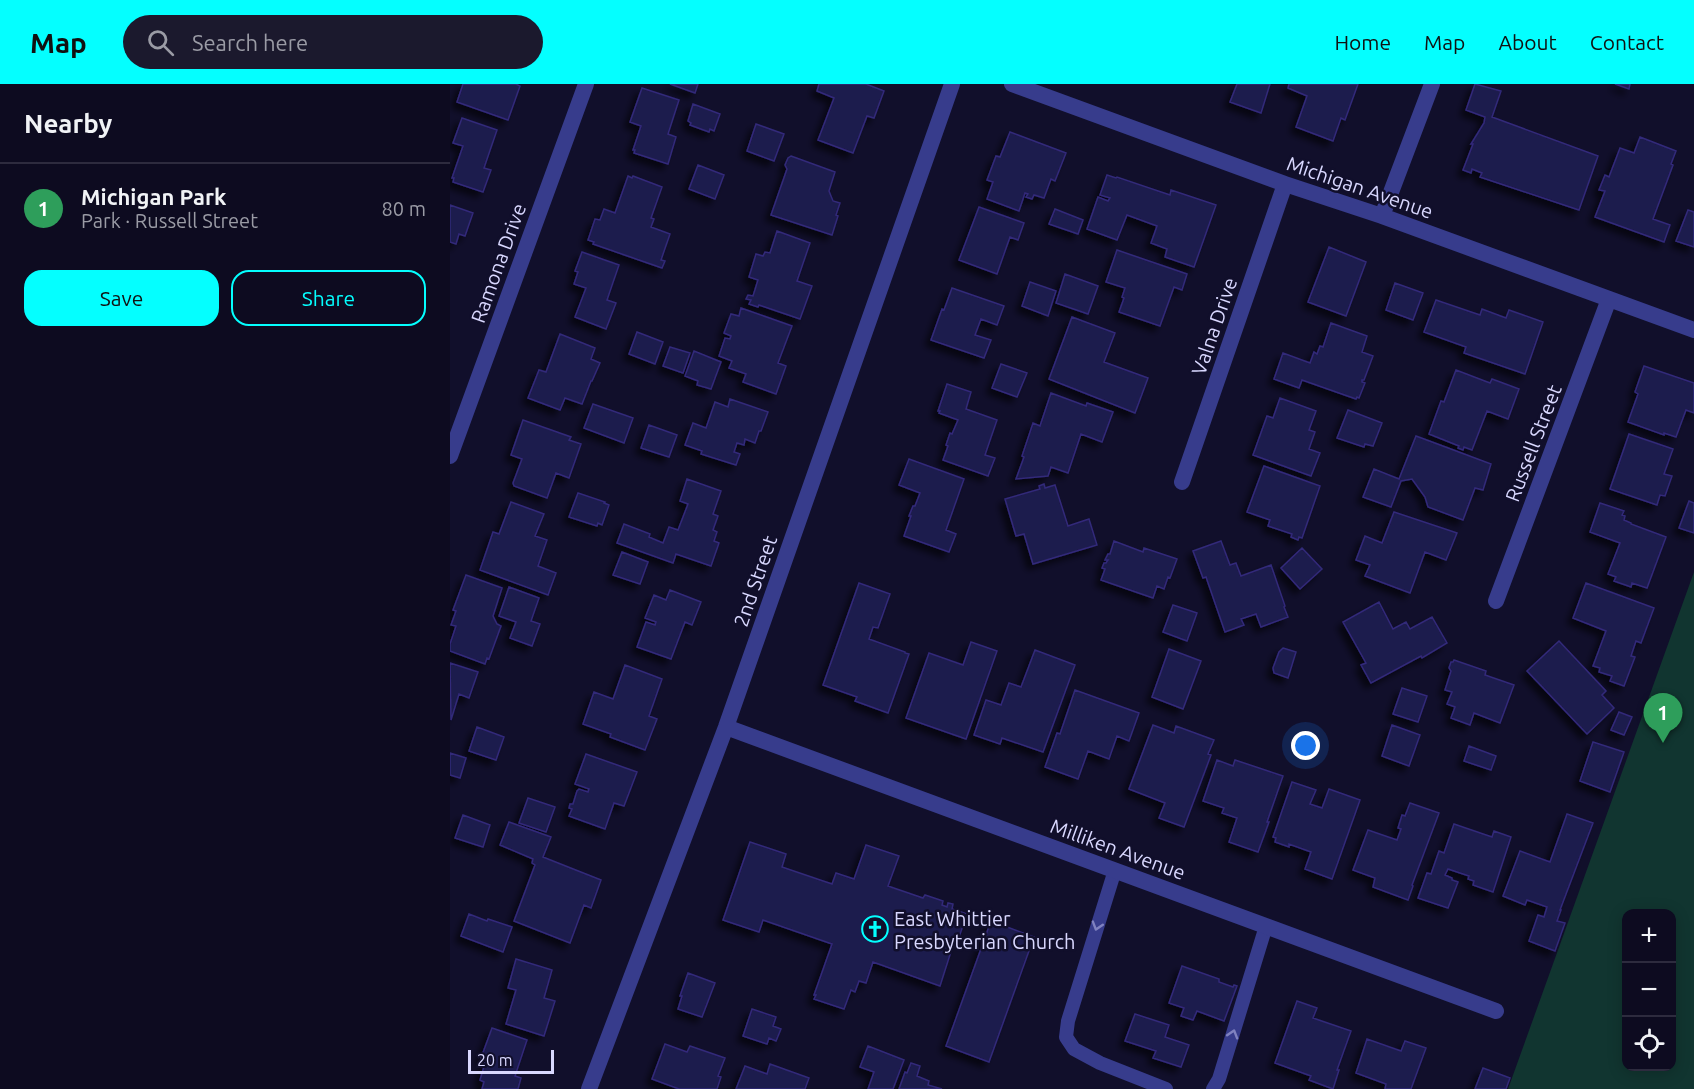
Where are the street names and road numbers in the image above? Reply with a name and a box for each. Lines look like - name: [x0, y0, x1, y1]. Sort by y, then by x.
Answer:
- street label: Michigan Avenue: [1284, 151, 1436, 223]
- street label: Ramona Drive: [466, 200, 530, 326]
- street label: Valna Drive: [1187, 274, 1241, 378]
- street label: Russell Street: [1500, 381, 1566, 505]
- street label: 2nd Street: [729, 532, 781, 630]
- street label: Milliken Avenue: [1047, 814, 1189, 884]

